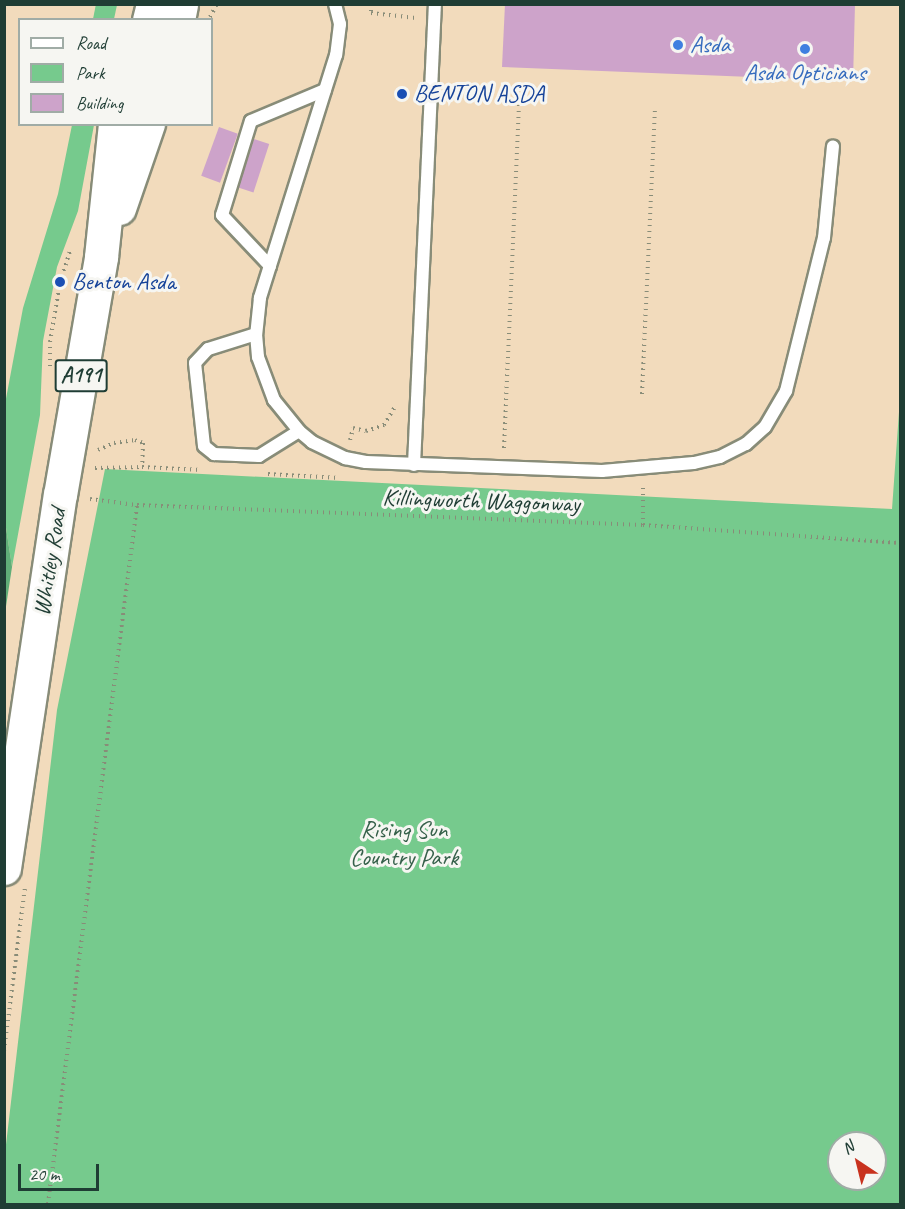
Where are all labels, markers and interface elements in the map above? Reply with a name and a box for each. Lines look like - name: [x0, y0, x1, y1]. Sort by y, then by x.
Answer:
- legend: [18, 18, 213, 126]
- place label: Asda: [690, 31, 730, 59]
- text: Road: [76, 32, 106, 54]
- marker: Asda: [671, 38, 685, 52]
- marker: Asda Opticians: [798, 42, 812, 56]
- place label: Asda Opticians: [744, 59, 866, 87]
- text: Park: [76, 62, 105, 84]
- place label: BENTON ASDA: [414, 80, 545, 108]
- marker: BENTON ASDA: [395, 87, 409, 101]
- text: Building: [76, 92, 123, 114]
- place label: Benton Asda: [72, 268, 176, 296]
- marker: Benton Asda: [53, 275, 67, 289]
- road number: A191: [54, 357, 108, 395]
- street label: Killingworth Waggonway: [382, 483, 580, 519]
- street label: Whitley Road: [27, 507, 73, 617]
- park label: Rising Sun Country Park: [350, 816, 458, 872]
- north arrow: [827, 1131, 887, 1191]
- text: N: [838, 1137, 858, 1159]
- scale bar: [21, 1152, 102, 1190]
- text: 20 m: [29, 1163, 60, 1185]

